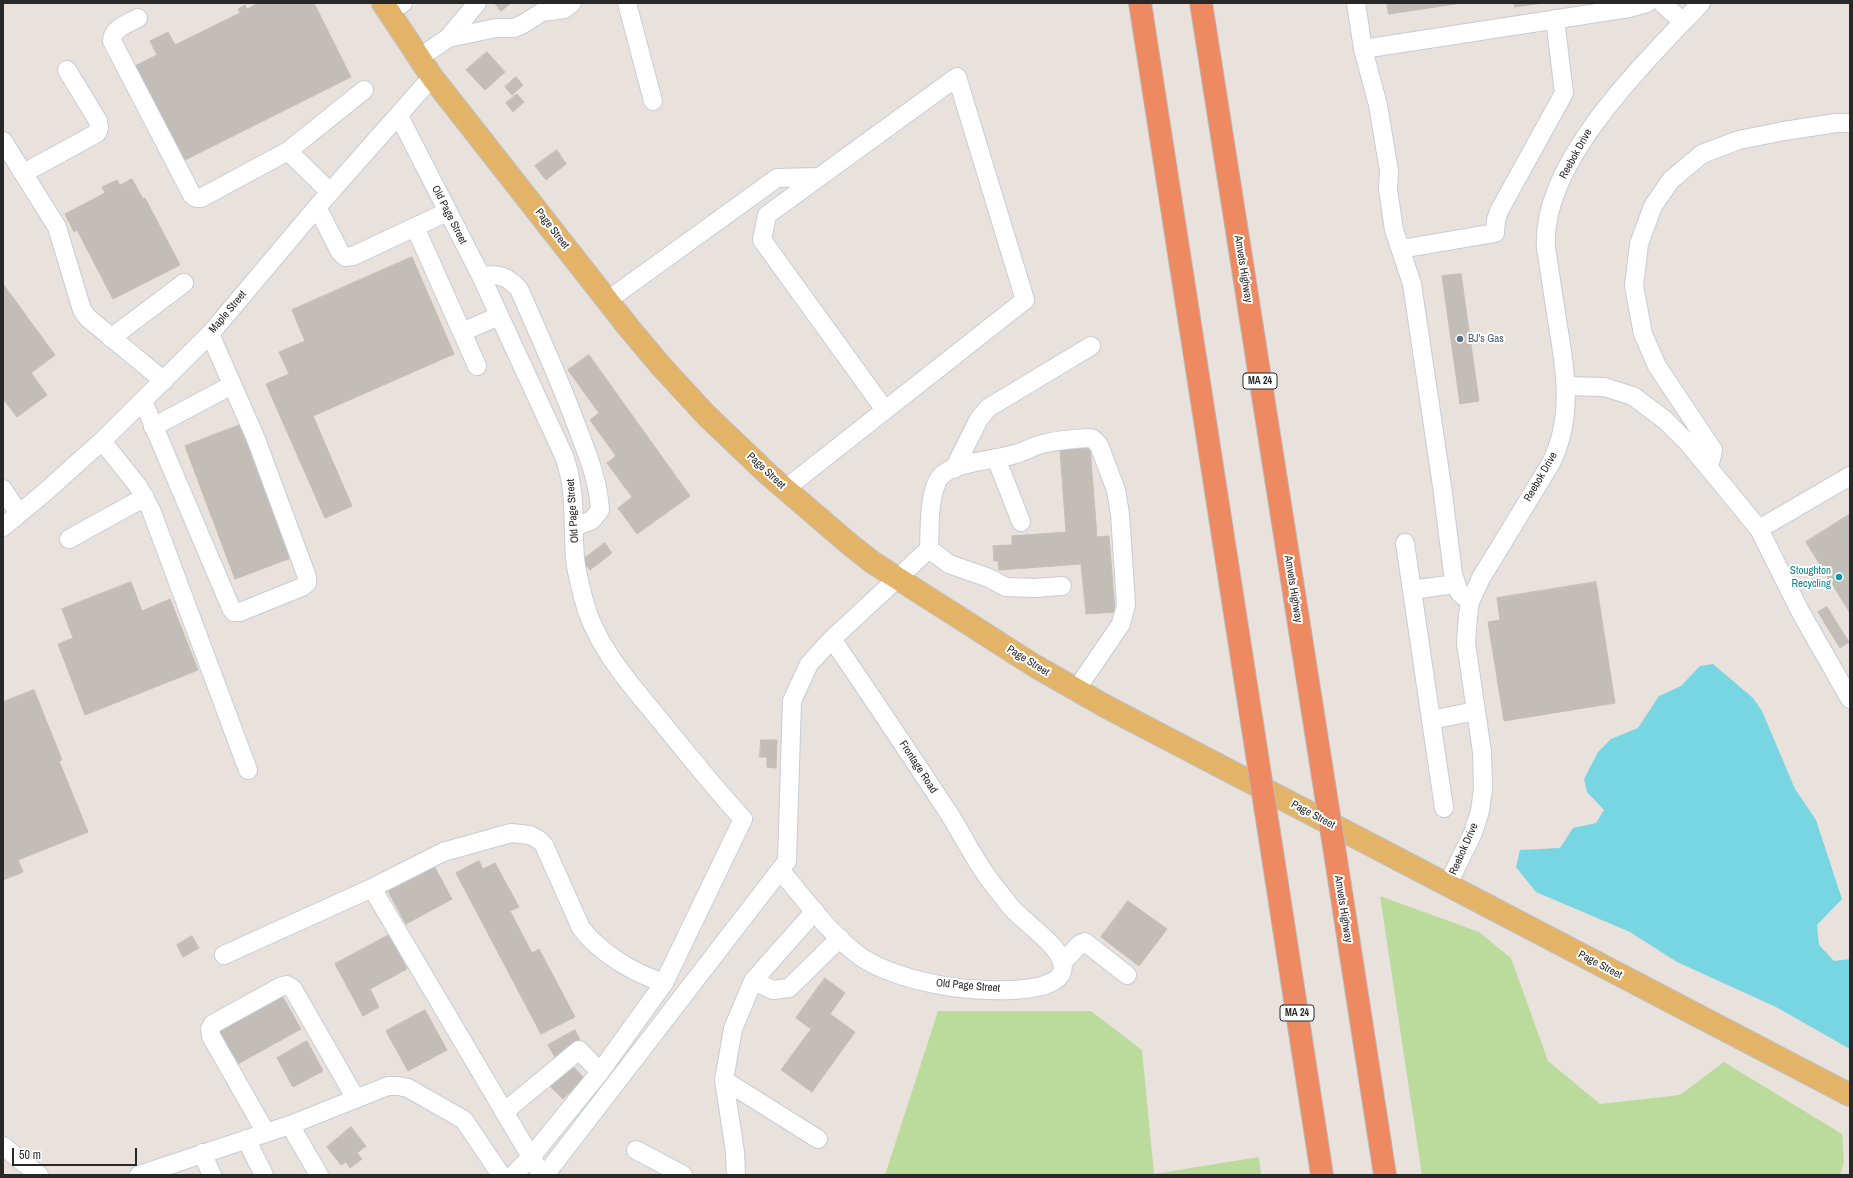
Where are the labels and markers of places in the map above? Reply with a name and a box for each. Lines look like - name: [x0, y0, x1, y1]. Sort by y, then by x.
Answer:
- place label: BJ's Gas: [1468, 332, 1504, 346]
- marker: BJ's Gas: [1455, 334, 1465, 344]
- place label: Stoughton Recycling: [1790, 564, 1831, 590]
- marker: Stoughton Recycling: [1834, 572, 1844, 582]

